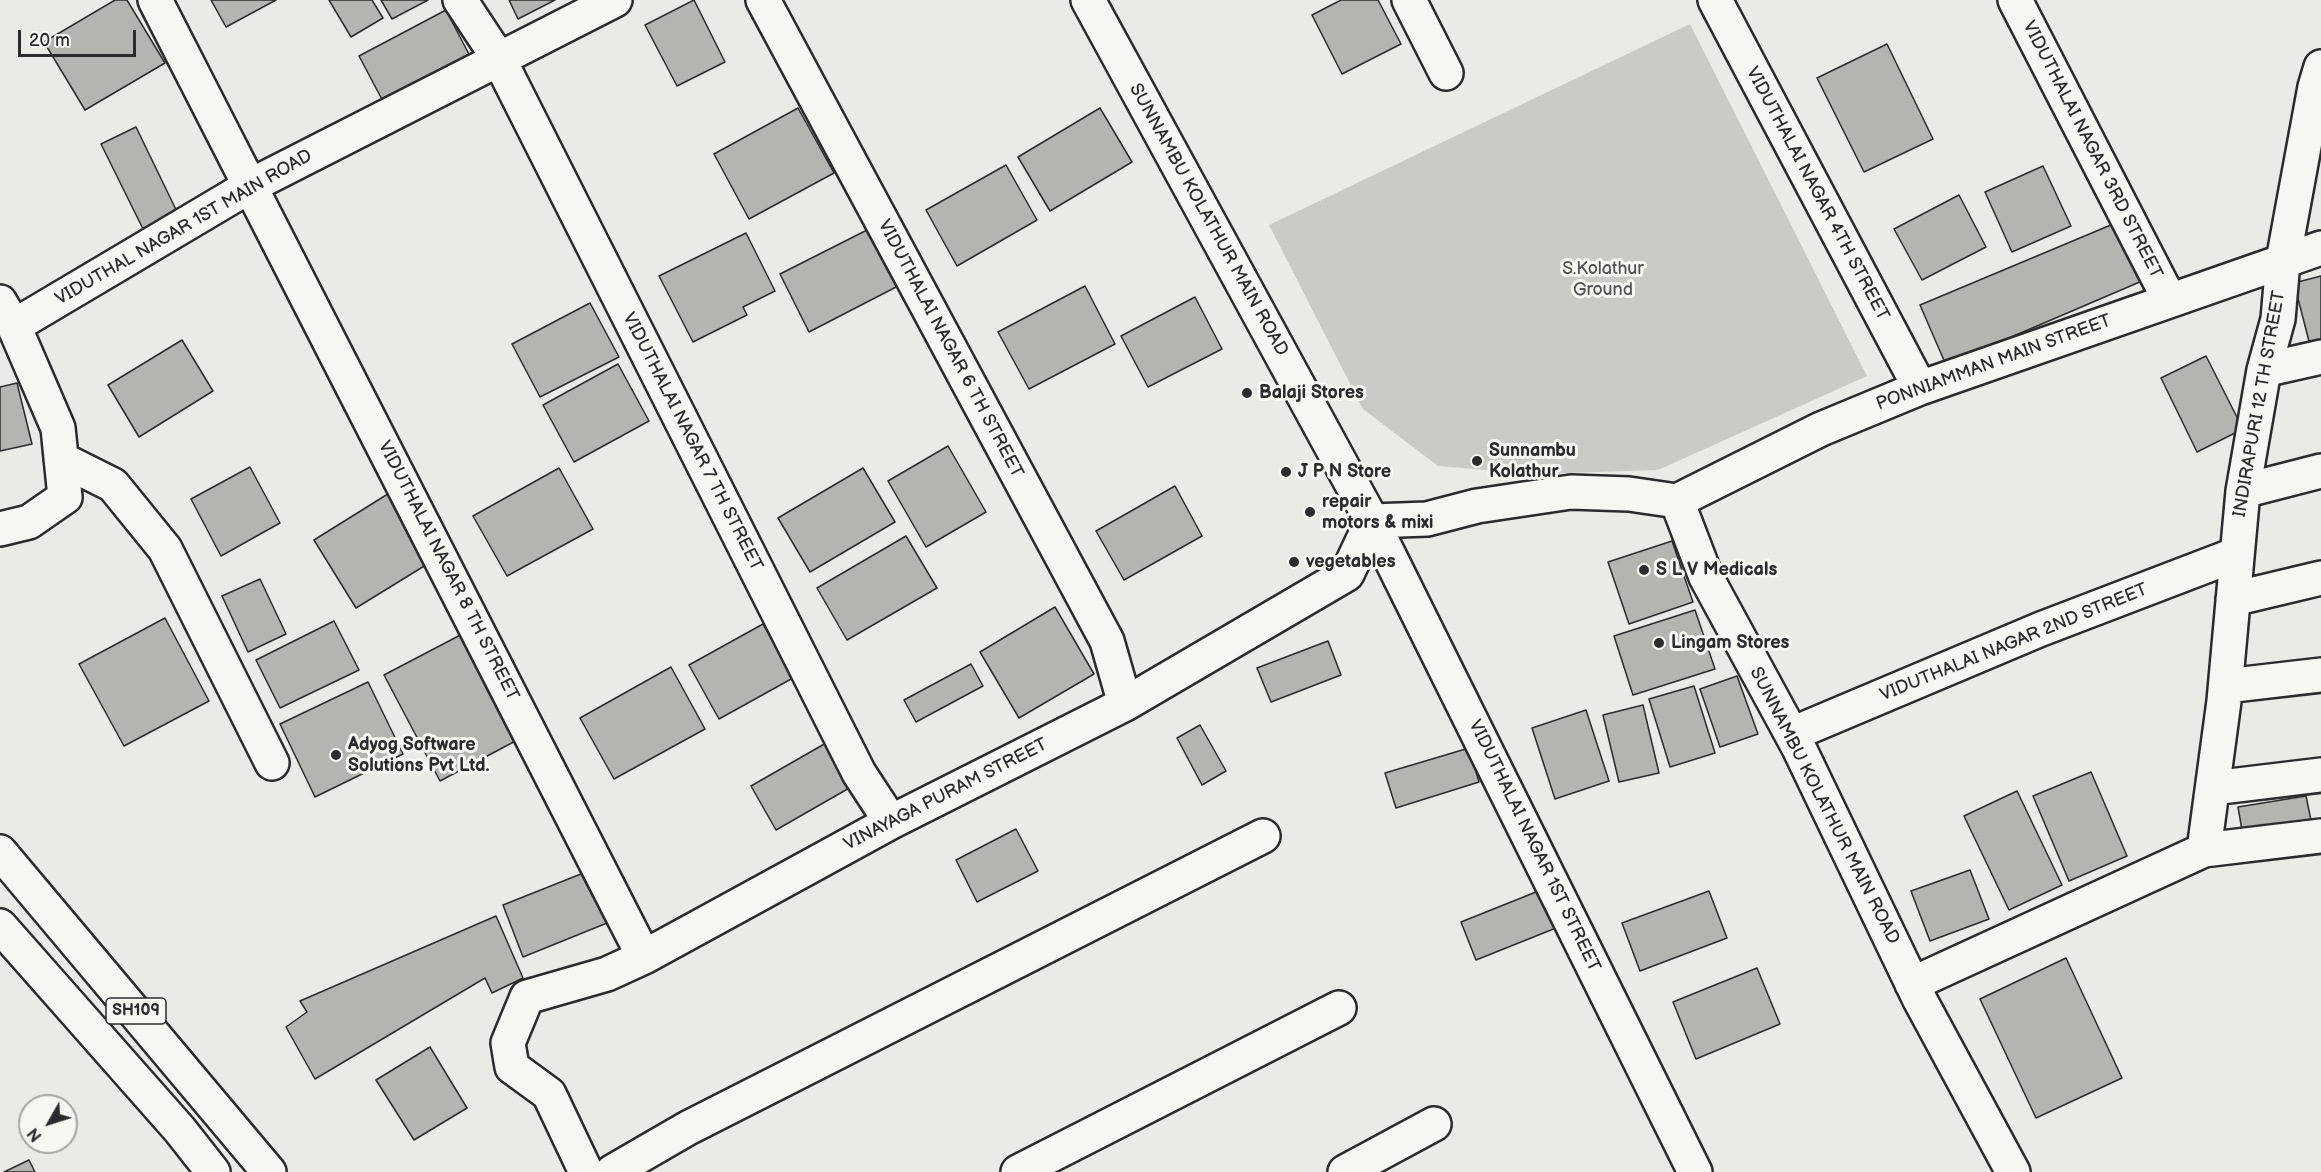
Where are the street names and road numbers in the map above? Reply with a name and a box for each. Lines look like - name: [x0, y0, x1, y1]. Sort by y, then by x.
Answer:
- street label: VIDUTHALAI NAGAR 3RD STREET: [2017, 18, 2167, 282]
- street label: VIDUTHALAI NAGAR 4TH STREET: [1741, 63, 1893, 325]
- street label: SUNNAMBU KOLATHUR MAIN ROAD: [1124, 80, 1292, 360]
- street label: VIDUTHAL NAGAR 1ST MAIN ROAD: [52, 145, 316, 311]
- street label: VIDUTHALAI NAGAR 6 TH STREET: [873, 216, 1027, 482]
- street label: INDIRAPURI 12 TH STREET: [2229, 289, 2291, 519]
- street label: VIDUTHALAI NAGAR 7 TH STREET: [617, 309, 767, 575]
- street label: PONNIAMMAN MAIN STREET: [1874, 310, 2114, 416]
- street label: VIDUTHALAI NAGAR 8 TH STREET: [373, 438, 523, 704]
- street label: VIDUTHALAI NAGAR 2ND STREET: [1877, 579, 2151, 707]
- street label: SUNNAMBU KOLATHUR MAIN ROAD: [1744, 664, 1904, 948]
- street label: VIDUTHALAI NAGAR 1ST STREET: [1463, 717, 1605, 975]
- street label: VINAYAGA PURAM STREET: [841, 734, 1051, 856]
- road number: SH109: [106, 998, 166, 1024]

